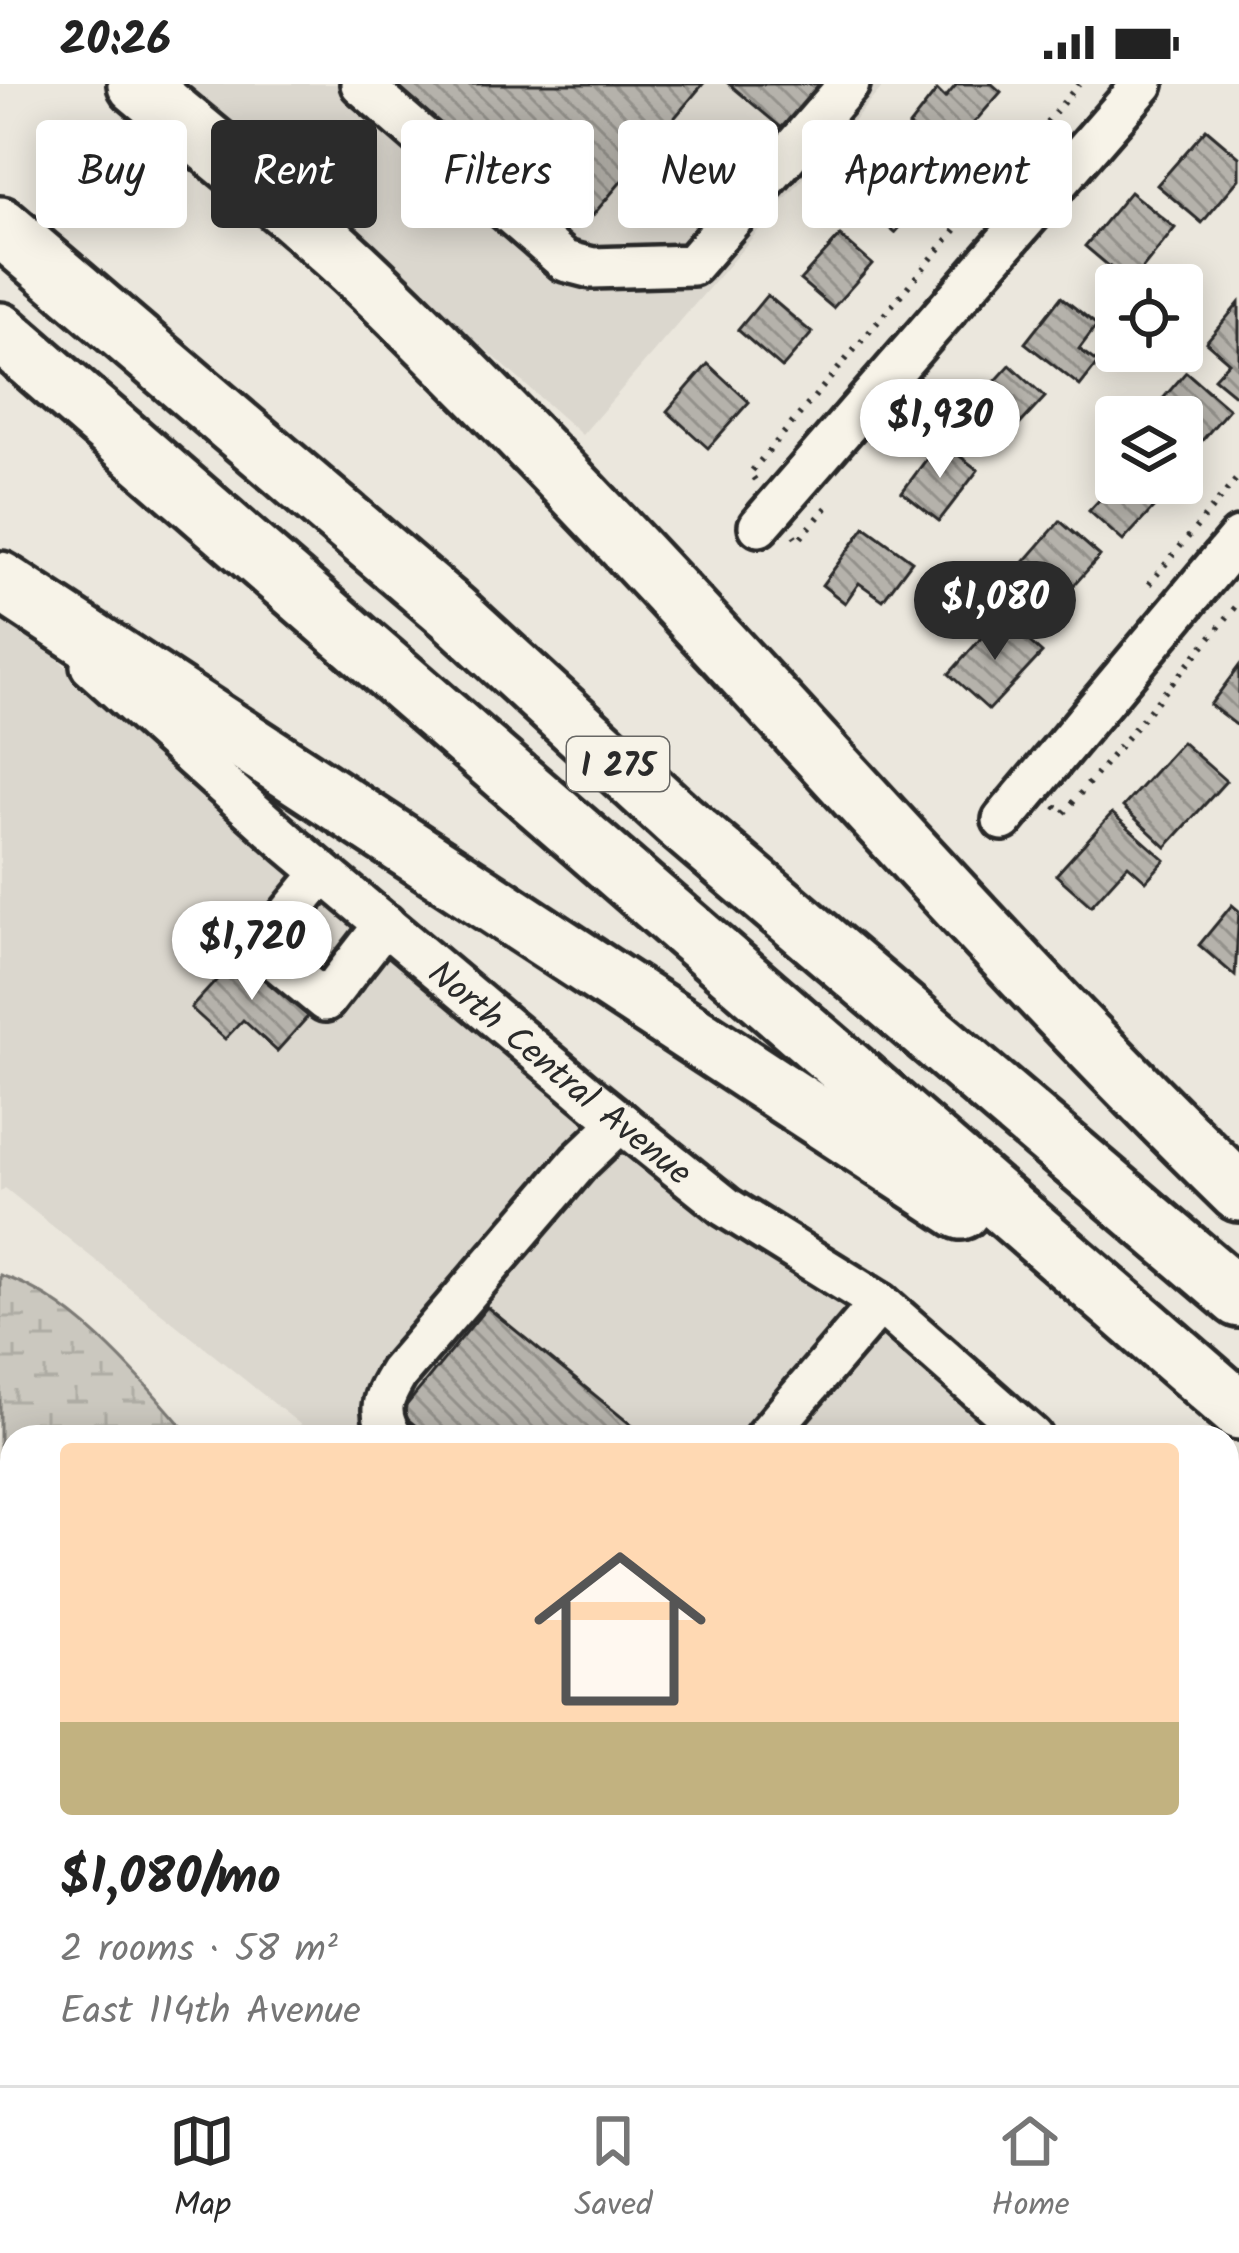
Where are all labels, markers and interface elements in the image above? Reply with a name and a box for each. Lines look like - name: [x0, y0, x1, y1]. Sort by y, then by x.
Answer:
- text: 20:26: [60, 6, 171, 78]
- chip: Buy: [36, 120, 187, 228]
- chip: Rent: [211, 120, 377, 228]
- chip: Filters: [401, 120, 594, 228]
- chip: New: [618, 120, 778, 228]
- chip: Apartment: [802, 120, 1072, 228]
- map controls: [1095, 264, 1203, 504]
- button: locate: [1095, 264, 1203, 372]
- pin: $1,930: [842, 379, 1038, 481]
- text: $1,930: [887, 387, 993, 449]
- button: layers: [1095, 396, 1203, 504]
- pin: $1,080: [897, 561, 1093, 663]
- text: $1,080: [941, 569, 1049, 631]
- road number: I 275: [567, 737, 669, 791]
- pin: $1,720: [154, 901, 350, 1003]
- text: $1,720: [199, 909, 305, 971]
- street label: North Central Avenue: [414, 947, 704, 1201]
- icon: home: [512, 1521, 728, 1737]
- text: $1,080/mo: [60, 1839, 281, 1920]
- text: 2 rooms · 58 m²: [60, 1920, 338, 1982]
- text: East 114th Avenue: [60, 1982, 361, 2044]
- tab: Map: [169, 2108, 235, 2233]
- tab: Saved: [574, 2108, 653, 2233]
- tab: Home: [991, 2108, 1070, 2233]

